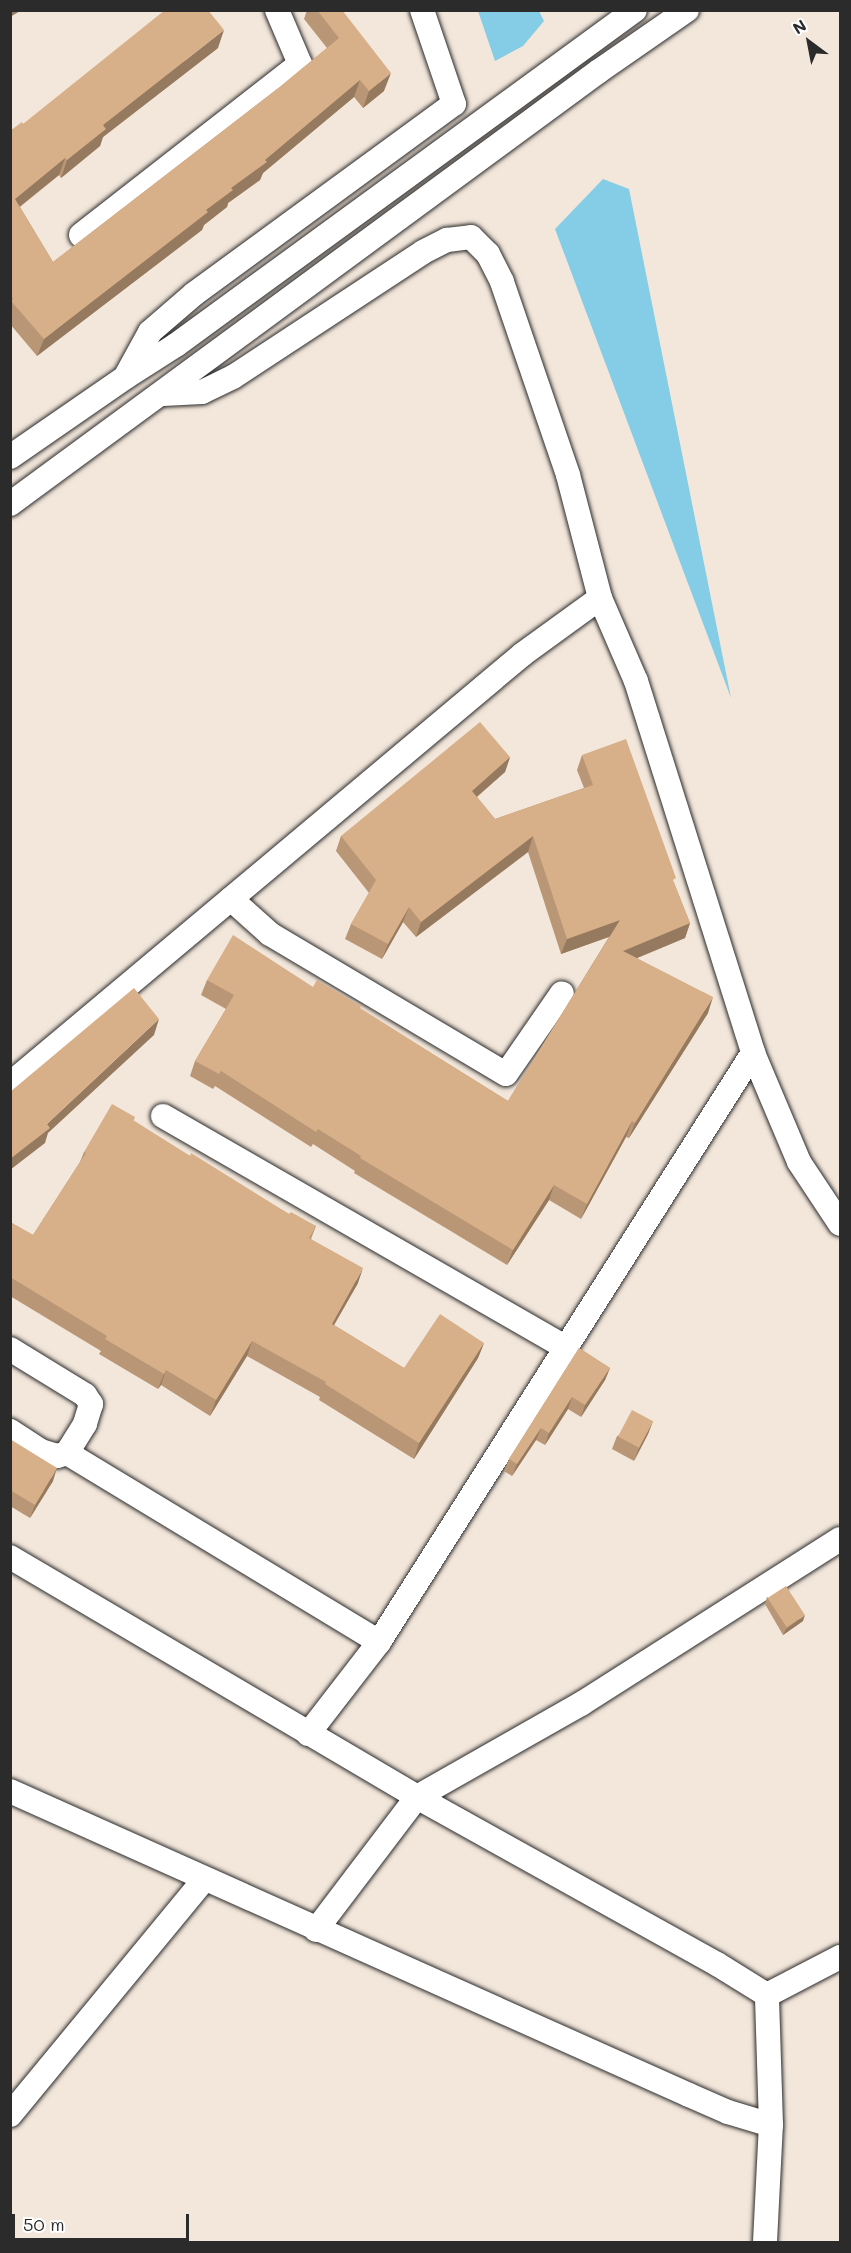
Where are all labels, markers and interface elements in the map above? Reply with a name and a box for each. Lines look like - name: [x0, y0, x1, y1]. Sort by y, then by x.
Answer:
- north arrow: [779, 12, 839, 72]
- text: N: [788, 14, 810, 38]
- scale bar: [15, 2202, 192, 2240]
- text: 50 m: [23, 2212, 65, 2236]

